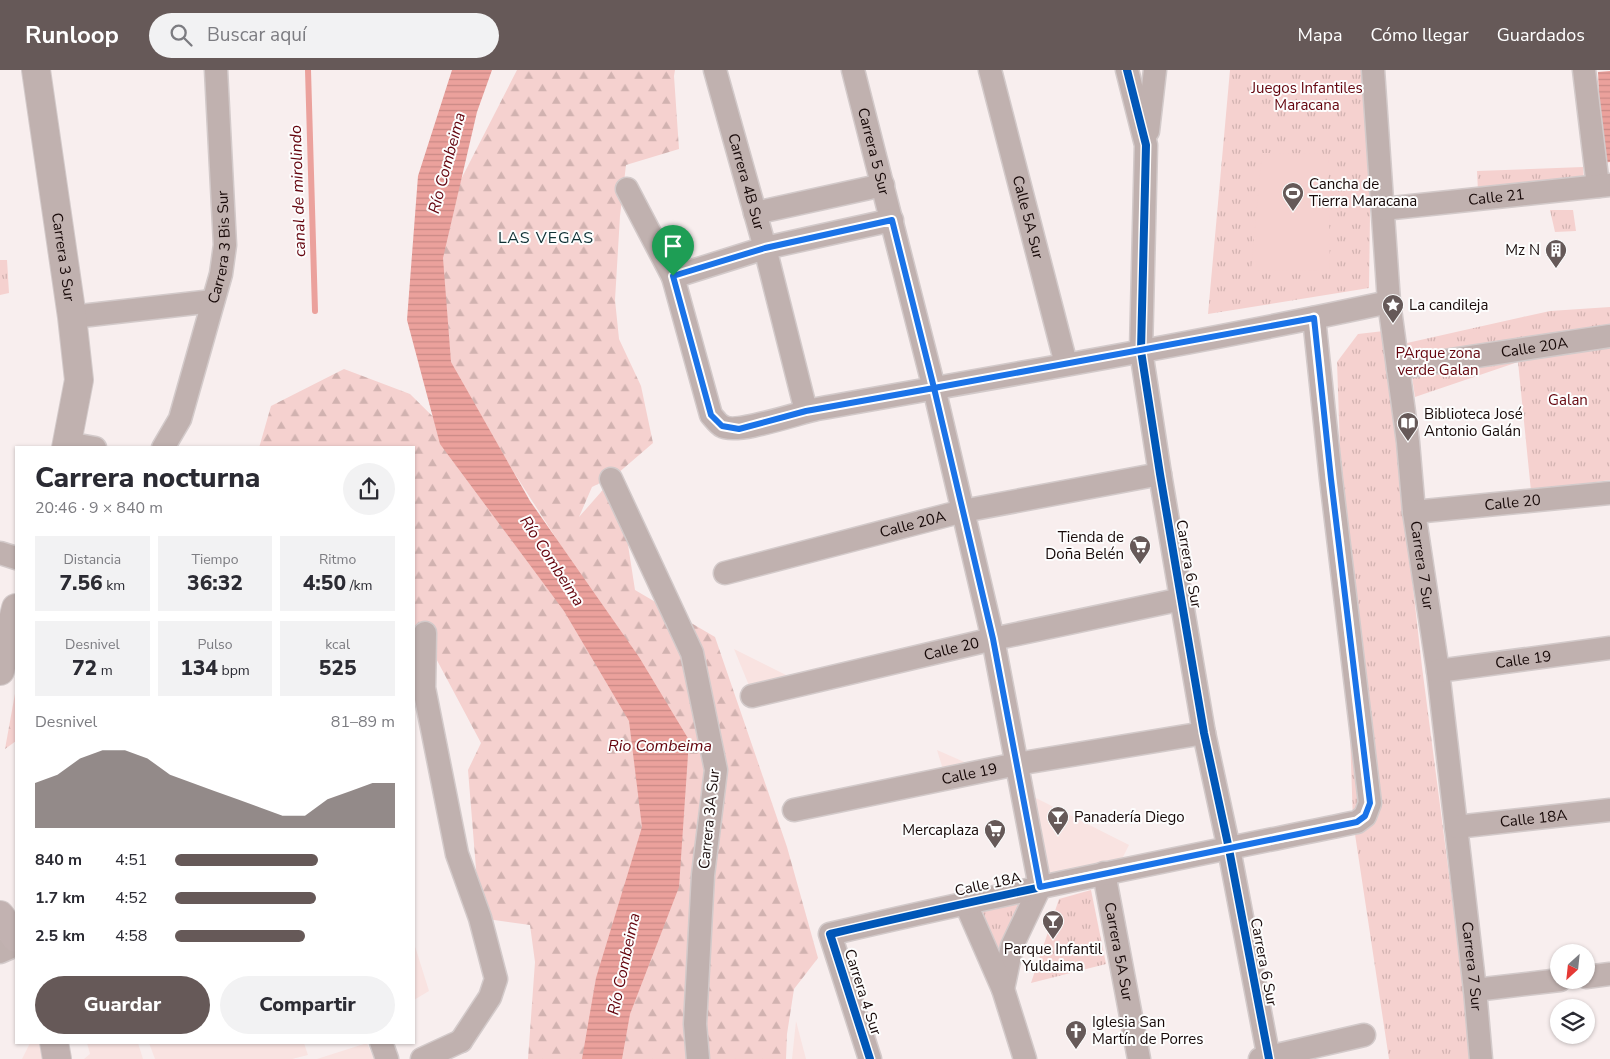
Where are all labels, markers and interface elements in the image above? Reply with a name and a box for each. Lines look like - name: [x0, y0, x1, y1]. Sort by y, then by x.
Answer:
- search box: [149, 13, 499, 58]
- text: Runloop: [25, 19, 119, 51]
- icon: search: [167, 21, 195, 49]
- text: Buscar aquí: [207, 22, 306, 48]
- text: Mapa: [1298, 23, 1343, 47]
- text: Cómo llegar: [1371, 23, 1469, 47]
- text: Guardados: [1497, 23, 1585, 47]
- park label: Juegos Infantiles Maracana: [1250, 78, 1363, 115]
- street label: Carrera 5 Sur: [853, 106, 895, 198]
- water label: Río Combeima: [423, 110, 471, 216]
- water label: canal de mirolindo: [285, 125, 311, 257]
- street label: Carrera 4B Sur: [723, 131, 770, 233]
- street label: Calle 5A Sur: [1008, 173, 1049, 262]
- place label: Cancha de Tierra Maracana: [1309, 174, 1417, 211]
- sports icon: Cancha de Tierra Maracana: [1281, 181, 1305, 212]
- street label: Calle 21: [1467, 184, 1526, 210]
- street label: Carrera 3 Bis Sur: [203, 189, 235, 306]
- street label: Carrera 3 Sur: [47, 211, 80, 303]
- pin: [652, 225, 694, 276]
- district label: LAS VEGAS: [498, 227, 594, 249]
- icon: arrive: [659, 232, 687, 260]
- building icon: Mz N: [1544, 238, 1568, 269]
- place label: Mz N: [1505, 240, 1540, 260]
- place icon: La candileja: [1381, 293, 1405, 324]
- place label: La candileja: [1409, 295, 1488, 315]
- street label: Calle 20A: [1500, 332, 1569, 362]
- park label: PArque zona verde Galan: [1395, 343, 1481, 380]
- park label: Galan: [1548, 390, 1588, 410]
- place label: Biblioteca José Antonio Galán: [1424, 404, 1523, 441]
- library icon: Biblioteca José Antonio Galán: [1396, 411, 1420, 442]
- text: Carrera nocturna: [35, 459, 260, 497]
- button: share: [343, 463, 395, 515]
- street label: Calle 20: [1483, 490, 1542, 515]
- text: 20:46 · 9 × 840 m: [35, 497, 163, 519]
- street label: Calle 20A: [878, 506, 948, 542]
- water label: Río Combeima: [514, 511, 590, 611]
- street label: Carrera 6 Sur: [1171, 518, 1207, 610]
- street label: Carrera 7 Sur: [1405, 520, 1439, 612]
- place label: Tienda de Doña Belén: [1045, 527, 1124, 564]
- supermarket icon: Tienda de Doña Belén: [1128, 534, 1152, 565]
- text: Distancia: [63, 550, 121, 569]
- text: Tiempo: [191, 550, 239, 569]
- text: Ritmo: [319, 550, 356, 569]
- text: 7.56: [59, 569, 103, 597]
- text: 36:32: [187, 569, 243, 597]
- text: 4:50: [303, 569, 346, 597]
- text: km: [103, 576, 125, 595]
- text: /km: [346, 576, 373, 595]
- street label: Calle 20: [922, 633, 981, 665]
- text: Desnivel: [65, 635, 120, 654]
- text: Pulso: [197, 635, 233, 654]
- text: kcal: [325, 635, 350, 654]
- street label: Calle 19: [1494, 646, 1553, 673]
- text: 72: [72, 654, 97, 682]
- text: 134: [180, 654, 218, 682]
- text: 525: [319, 654, 357, 682]
- text: m: [97, 661, 113, 680]
- text: bpm: [218, 661, 250, 680]
- text: Desnivel: [35, 711, 97, 733]
- text: 81–89 m: [331, 711, 395, 733]
- water label: Rio Combeima: [608, 735, 712, 757]
- street label: Calle 19: [940, 758, 999, 789]
- street label: Carrera 3A Sur: [694, 767, 724, 870]
- bar icon: Panadería Diego: [1046, 805, 1070, 836]
- street label: Calle 18A: [1499, 805, 1568, 832]
- place label: Panadería Diego: [1074, 807, 1185, 827]
- supermarket icon: Mercaplaza: [983, 818, 1007, 849]
- place label: Mercaplaza: [902, 820, 979, 840]
- text: 840 m: [35, 849, 82, 871]
- text: 4:51: [115, 849, 147, 871]
- street label: Calle 18A: [953, 867, 1023, 901]
- text: 1.7 km: [35, 887, 85, 909]
- text: 4:52: [115, 887, 147, 909]
- street label: Carrera 5A Sur: [1100, 900, 1138, 1003]
- bar icon: Parque Infantil Yuldaima: [1041, 909, 1065, 940]
- water label: Río Combeima: [602, 911, 646, 1017]
- street label: Carrera 6 Sur: [1246, 916, 1282, 1008]
- street label: Carrera 7 Sur: [1457, 921, 1487, 1012]
- text: 2.5 km: [35, 925, 85, 947]
- text: 4:58: [115, 925, 147, 947]
- place label: Parque Infantil Yuldaima: [1004, 939, 1103, 976]
- north arrow: [1550, 944, 1595, 989]
- map controls: [1550, 944, 1595, 1044]
- street label: Carrera 4 Sur: [840, 946, 887, 1038]
- button: Guardar: [35, 976, 210, 1034]
- button: Compartir: [220, 976, 395, 1034]
- button: layers: [1550, 999, 1595, 1044]
- place label: Iglesia San Martín de Porres: [1092, 1012, 1204, 1049]
- church icon: Iglesia San Martín de Porres: [1064, 1019, 1088, 1050]

